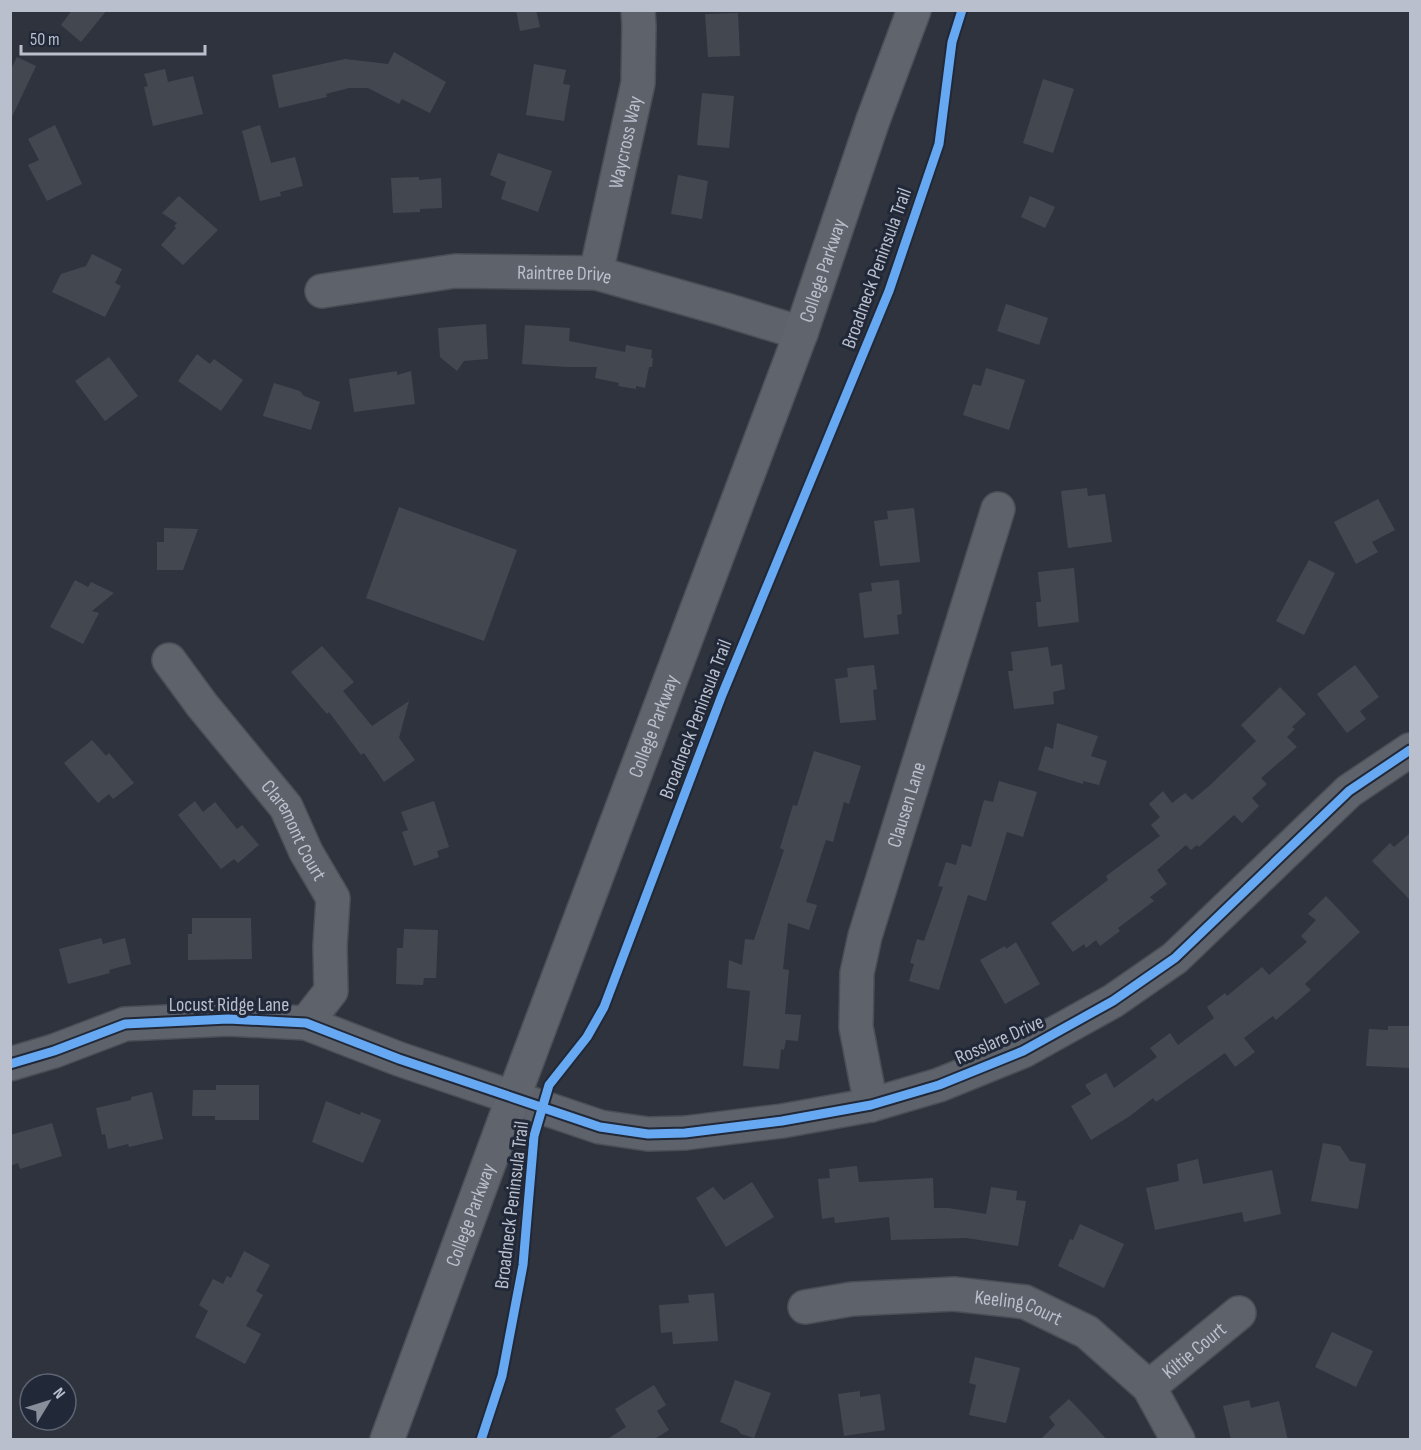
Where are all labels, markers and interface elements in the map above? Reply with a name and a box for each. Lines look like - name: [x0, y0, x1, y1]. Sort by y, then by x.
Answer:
- scale bar: [21, 18, 206, 56]
- text: 50 m: [30, 29, 60, 50]
- street label: Waycross Way: [604, 93, 648, 191]
- street label: Broadneck Peninsula Trail: [837, 185, 917, 352]
- street label: College Parkway: [794, 215, 852, 326]
- street label: Raintree Drive: [517, 261, 614, 290]
- street label: Broadneck Peninsula Trail: [654, 636, 737, 802]
- street label: College Parkway: [624, 671, 684, 781]
- street label: Clausen Lane: [882, 759, 931, 851]
- street label: Claremont Court: [256, 775, 331, 885]
- street label: Locust Ridge Lane: [169, 993, 289, 1017]
- street label: Rosslare Drive: [951, 1010, 1047, 1070]
- street label: Broadneck Peninsula Trail: [490, 1120, 534, 1290]
- street label: College Parkway: [441, 1160, 501, 1270]
- street label: Keeling Court: [973, 1285, 1066, 1331]
- street label: Kiltie Court: [1157, 1318, 1231, 1384]
- north arrow: [18, 1372, 78, 1432]
- text: N: [49, 1384, 69, 1403]

